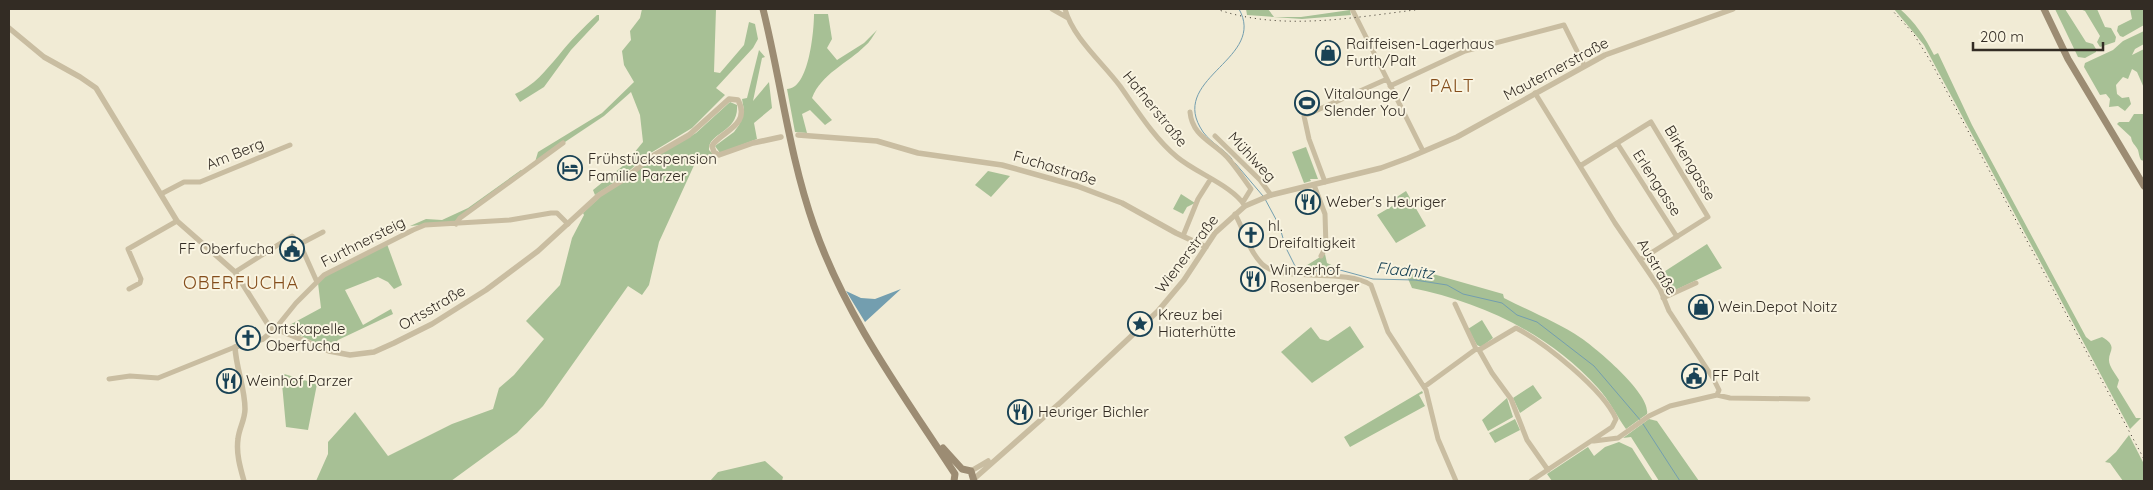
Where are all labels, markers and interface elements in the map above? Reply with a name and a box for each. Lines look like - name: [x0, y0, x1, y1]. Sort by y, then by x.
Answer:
- scale bar: [1973, 20, 2103, 52]
- text: 200 m: [1980, 27, 2024, 46]
- street label: Mauternerstraße: [1500, 33, 1612, 104]
- place label: Raiffeisen-Lagerhaus Furth/Palt: [1346, 34, 1494, 70]
- shop icon: Raiffeisen-Lagerhaus Furth/Palt: [1315, 40, 1341, 66]
- street label: Hafnerstraße: [1119, 67, 1192, 151]
- district label: PALT: [1429, 74, 1475, 97]
- place label: Vitalounge / Slender You: [1324, 84, 1411, 120]
- sports icon: Vitalounge / Slender You: [1294, 90, 1320, 116]
- street label: Birkengasse: [1661, 122, 1720, 204]
- street label: Mühlweg: [1224, 128, 1280, 186]
- street label: Am Berg: [203, 133, 266, 174]
- street label: Fuchastraße: [1011, 146, 1099, 189]
- street label: Erlengasse: [1629, 146, 1686, 220]
- place label: Frühstückspension Familie Parzer: [588, 149, 717, 185]
- hotel icon: Frühstückspension Familie Parzer: [557, 155, 583, 181]
- restaurant icon: Weber's Heuriger: [1295, 189, 1321, 215]
- place label: Weber's Heuriger: [1326, 192, 1446, 211]
- street label: Wienerstraße: [1151, 211, 1222, 297]
- street label: Furthnersteig: [317, 212, 408, 271]
- place label: hl. Dreifaltigkeit: [1268, 216, 1356, 252]
- church icon: hl. Dreifaltigkeit: [1238, 222, 1264, 248]
- street label: Austraße: [1633, 235, 1682, 298]
- public building icon: FF Oberfucha: [279, 236, 305, 262]
- place label: FF Oberfucha: [179, 239, 274, 258]
- water label: Fladnitz: [1375, 257, 1436, 283]
- place label: Winzerhof Rosenberger: [1270, 260, 1360, 296]
- restaurant icon: Winzerhof Rosenberger: [1240, 266, 1266, 292]
- district label: OBERFUCHA: [183, 271, 299, 294]
- street label: Ortsstraße: [395, 281, 469, 334]
- shop icon: Wein.Depot Noitz: [1688, 294, 1714, 320]
- place label: Wein.Depot Noitz: [1718, 297, 1838, 316]
- place label: Kreuz bei Hiaterhütte: [1158, 305, 1236, 341]
- place icon: Kreuz bei Hiaterhütte: [1127, 311, 1153, 337]
- place label: Ortskapelle Oberfucha: [266, 319, 346, 355]
- church icon: Ortskapelle Oberfucha: [235, 325, 261, 351]
- public building icon: FF Palt: [1681, 363, 1707, 389]
- place label: FF Palt: [1712, 366, 1760, 385]
- restaurant icon: Weinhof Parzer: [216, 368, 242, 394]
- place label: Weinhof Parzer: [246, 371, 353, 390]
- restaurant icon: Heuriger Bichler: [1007, 399, 1033, 425]
- place label: Heuriger Bichler: [1038, 402, 1149, 421]

